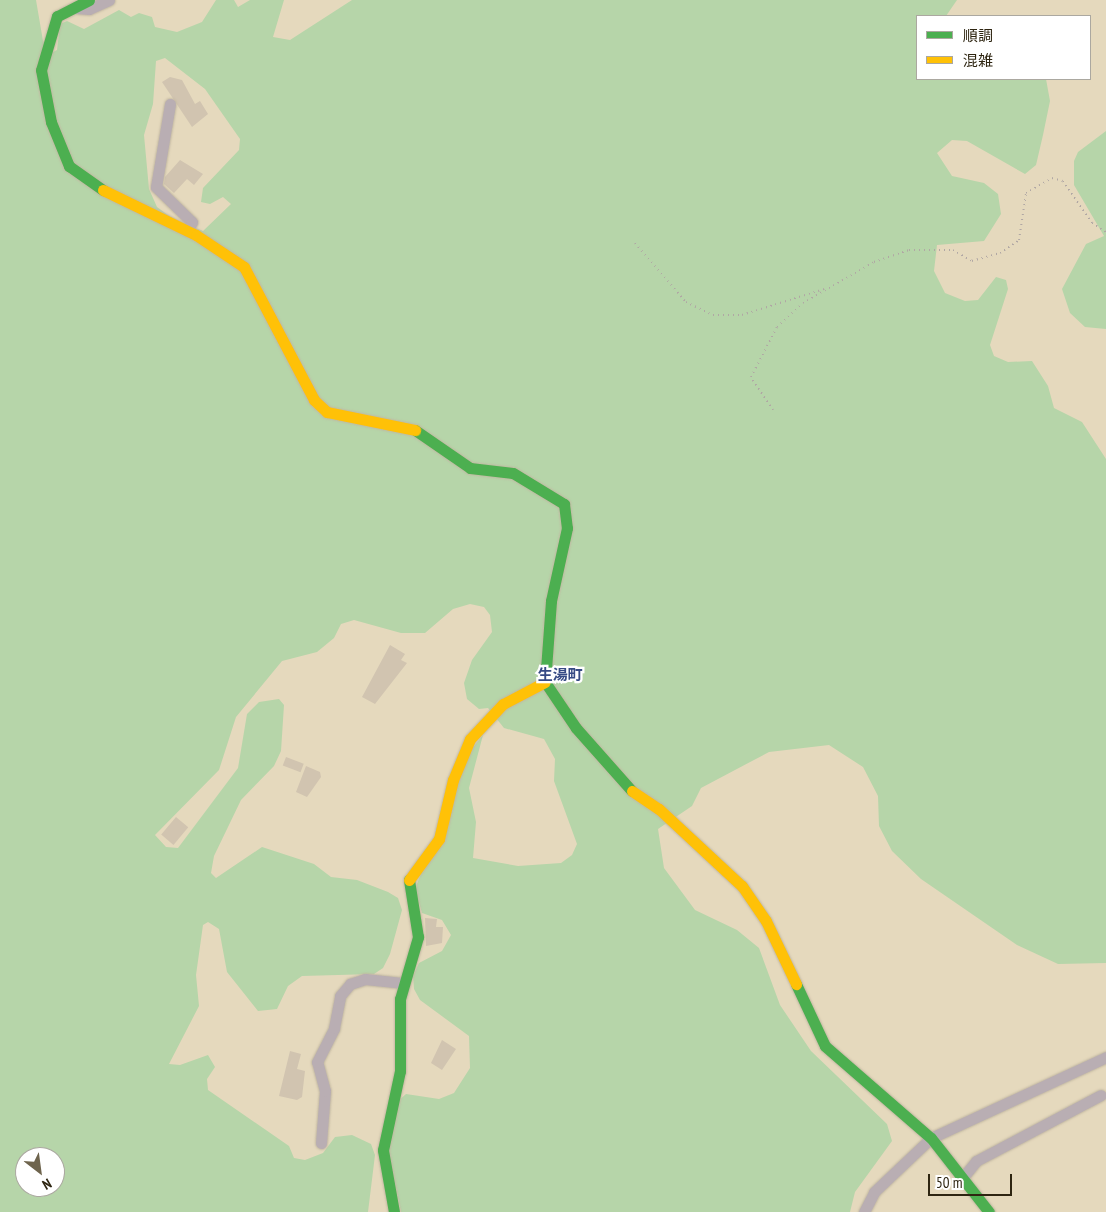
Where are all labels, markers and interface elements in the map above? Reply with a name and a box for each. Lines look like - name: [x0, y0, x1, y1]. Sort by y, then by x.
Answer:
- legend: [916, 15, 1091, 80]
- text: 順調: [963, 26, 993, 45]
- text: 混雑: [963, 51, 993, 70]
- district label: 生湯町: [538, 666, 582, 684]
- north arrow: [15, 1147, 65, 1197]
- scale bar: [931, 1164, 1015, 1196]
- text: 50 m: [936, 1173, 962, 1192]
- text: N: [39, 1174, 55, 1194]

